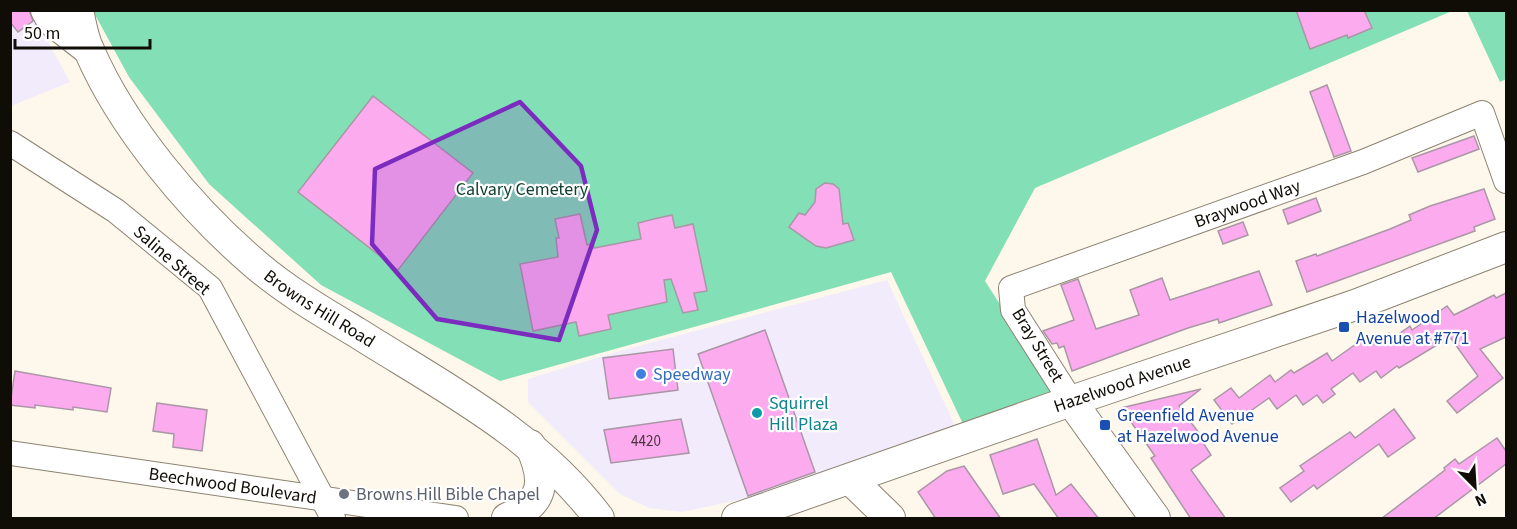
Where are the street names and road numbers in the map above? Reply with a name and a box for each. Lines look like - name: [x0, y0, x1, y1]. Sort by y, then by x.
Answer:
- street label: Braywood Way: [1191, 173, 1305, 234]
- street label: Saline Street: [128, 220, 216, 301]
- street label: Browns Hill Road: [258, 264, 380, 354]
- street label: Bray Street: [1006, 303, 1070, 387]
- street label: Hazelwood Avenue: [1050, 349, 1194, 419]
- street label: Beechwood Boulevard: [147, 461, 318, 511]

